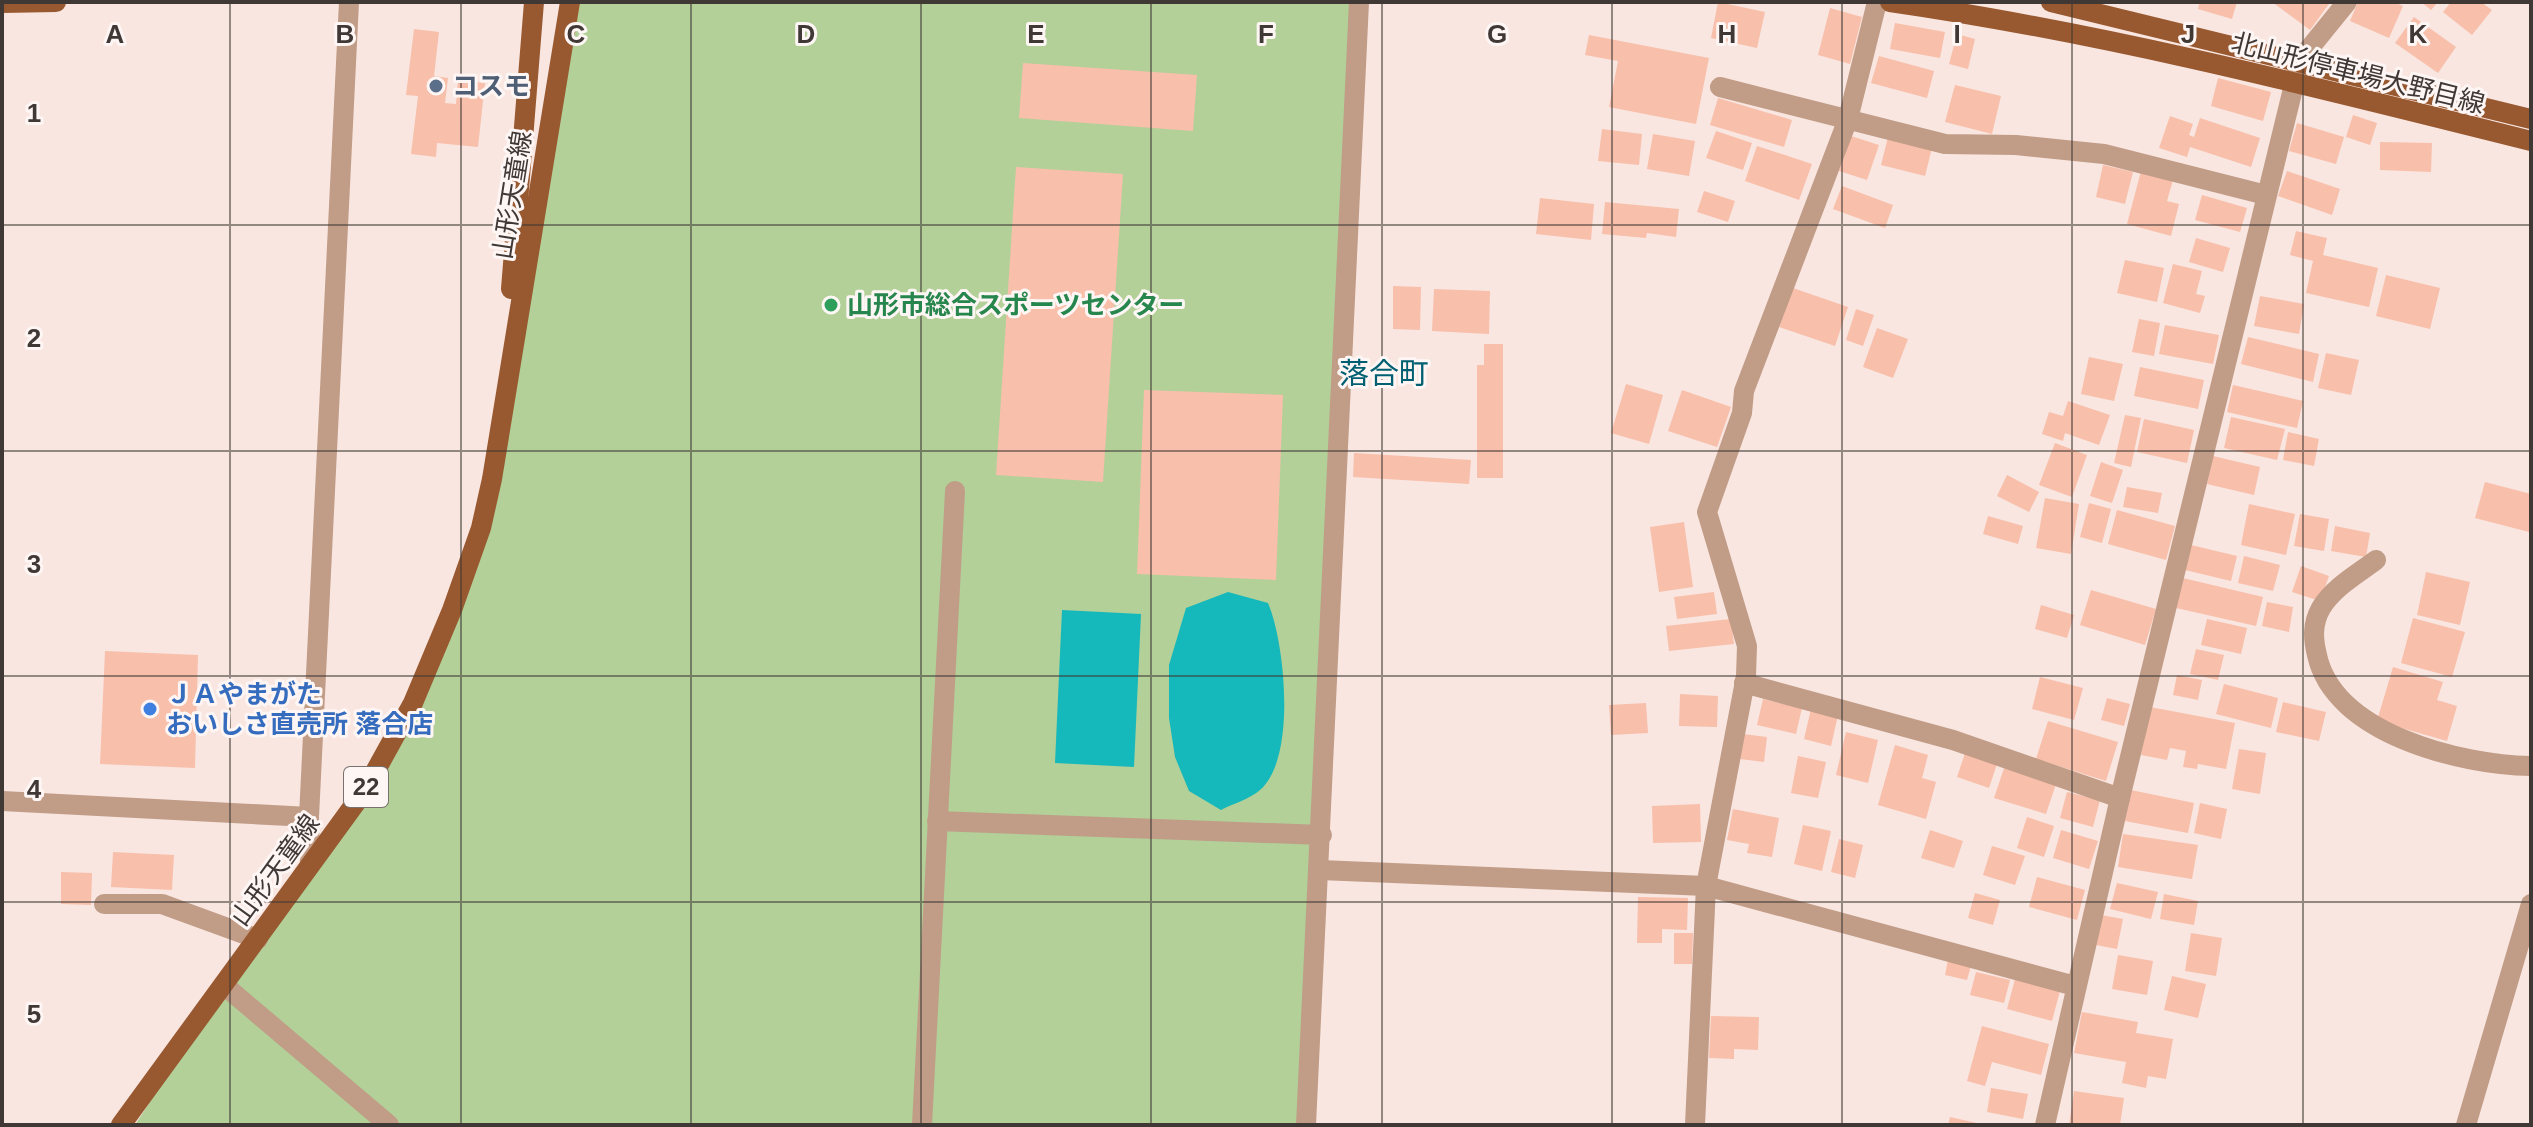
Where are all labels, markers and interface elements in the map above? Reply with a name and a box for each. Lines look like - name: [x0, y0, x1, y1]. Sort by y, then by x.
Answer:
- text: A: [106, 19, 125, 49]
- text: B: [336, 19, 354, 49]
- text: C: [567, 19, 586, 49]
- text: D: [797, 19, 815, 49]
- text: E: [1027, 19, 1045, 49]
- text: F: [1258, 19, 1274, 49]
- text: G: [1487, 19, 1507, 49]
- text: H: [1718, 19, 1736, 49]
- text: I: [1953, 19, 1961, 49]
- text: J: [2181, 19, 2195, 49]
- text: K: [2409, 19, 2428, 49]
- street label: 北山形停車場大野目線: [2228, 27, 2488, 119]
- place label: コスモ: [452, 71, 530, 101]
- marker: コスモ: [427, 77, 445, 95]
- text: 1: [27, 98, 41, 128]
- street label: 山形天童線: [487, 128, 537, 262]
- place label: 山形市総合スポーツセンター: [847, 290, 1184, 320]
- marker: 山形市総合スポーツセンター: [822, 296, 840, 314]
- text: 2: [27, 323, 41, 353]
- district label: 落合町: [1339, 357, 1429, 390]
- text: 3: [27, 549, 41, 579]
- place label: ＪＡやまがた おいしさ直売所 落合店: [166, 679, 433, 739]
- marker: ＪＡやまがた おいしさ直売所 落合店: [141, 700, 159, 718]
- road number: 22: [344, 767, 388, 807]
- text: 4: [27, 774, 42, 804]
- street label: 山形天童線: [225, 809, 325, 931]
- text: 5: [27, 999, 41, 1029]

